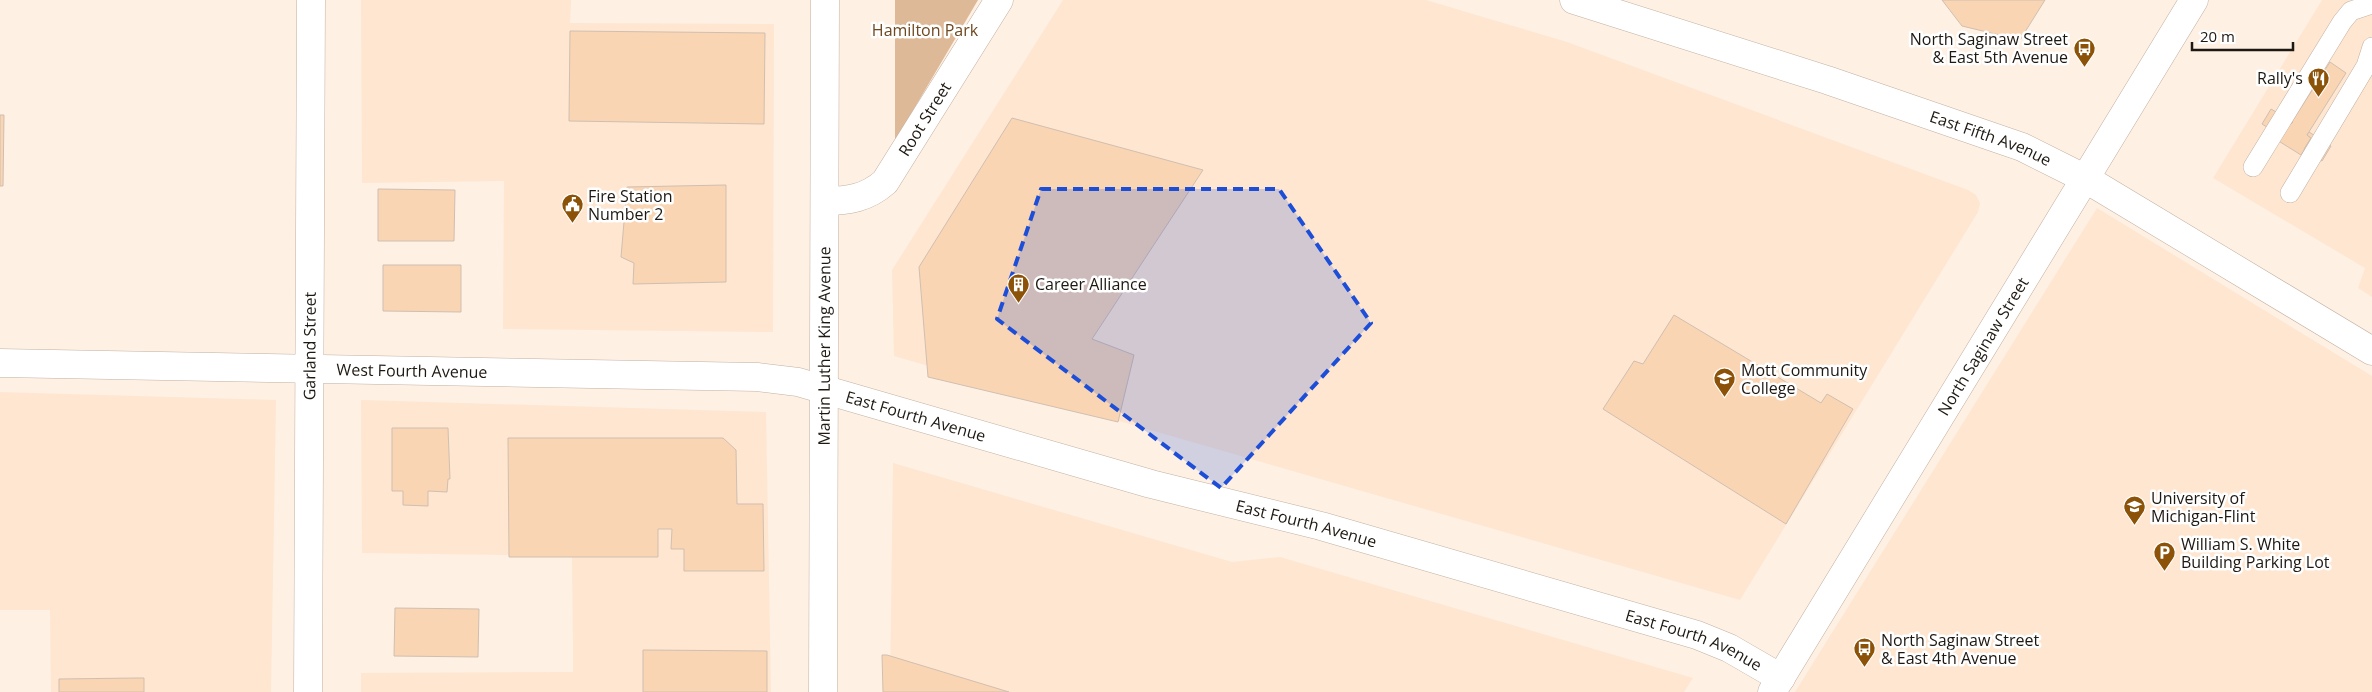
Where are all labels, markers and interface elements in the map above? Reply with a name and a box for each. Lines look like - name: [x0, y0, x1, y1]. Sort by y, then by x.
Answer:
- park label: Hamilton Park: [872, 19, 979, 41]
- scale bar: [2192, 20, 2293, 52]
- text: 20 m: [2200, 26, 2235, 46]
- place label: North Saginaw Street & East 5th Avenue: [1910, 28, 2068, 68]
- bus stop icon: North Saginaw Street & East 5th Avenue: [2072, 36, 2096, 67]
- restaurant icon: Rally's: [2307, 66, 2331, 97]
- place label: Rally's: [2257, 67, 2303, 89]
- street label: Root Street: [893, 77, 956, 160]
- street label: East Fifth Avenue: [1927, 105, 2055, 171]
- place label: Fire Station Number 2: [588, 185, 673, 225]
- public building icon: Fire Station Number 2: [560, 193, 584, 224]
- street label: Martin Luther King Avenue: [813, 246, 835, 446]
- building icon: Career Alliance: [1007, 272, 1031, 303]
- place label: Career Alliance: [1035, 273, 1147, 295]
- street label: North Saginaw Street: [1932, 273, 2034, 420]
- street label: Garland Street: [298, 291, 321, 400]
- street label: West Fourth Avenue: [336, 358, 488, 383]
- place label: Mott Community College: [1741, 359, 1868, 399]
- school or university icon: Mott Community College: [1713, 367, 1737, 398]
- street label: East Fourth Avenue: [843, 385, 988, 447]
- place label: University of Michigan-Flint: [2151, 487, 2256, 527]
- street label: East Fourth Avenue: [1233, 494, 1379, 553]
- school or university icon: University of Michigan-Flint: [2123, 495, 2147, 526]
- place label: William S. White Building Parking Lot: [2181, 533, 2330, 573]
- parking icon: William S. White Building Parking Lot: [2153, 541, 2177, 572]
- street label: East Fourth Avenue: [1623, 604, 1766, 676]
- place label: North Saginaw Street & East 4th Avenue: [1881, 629, 2040, 669]
- bus stop icon: North Saginaw Street & East 4th Avenue: [1853, 637, 1877, 668]

